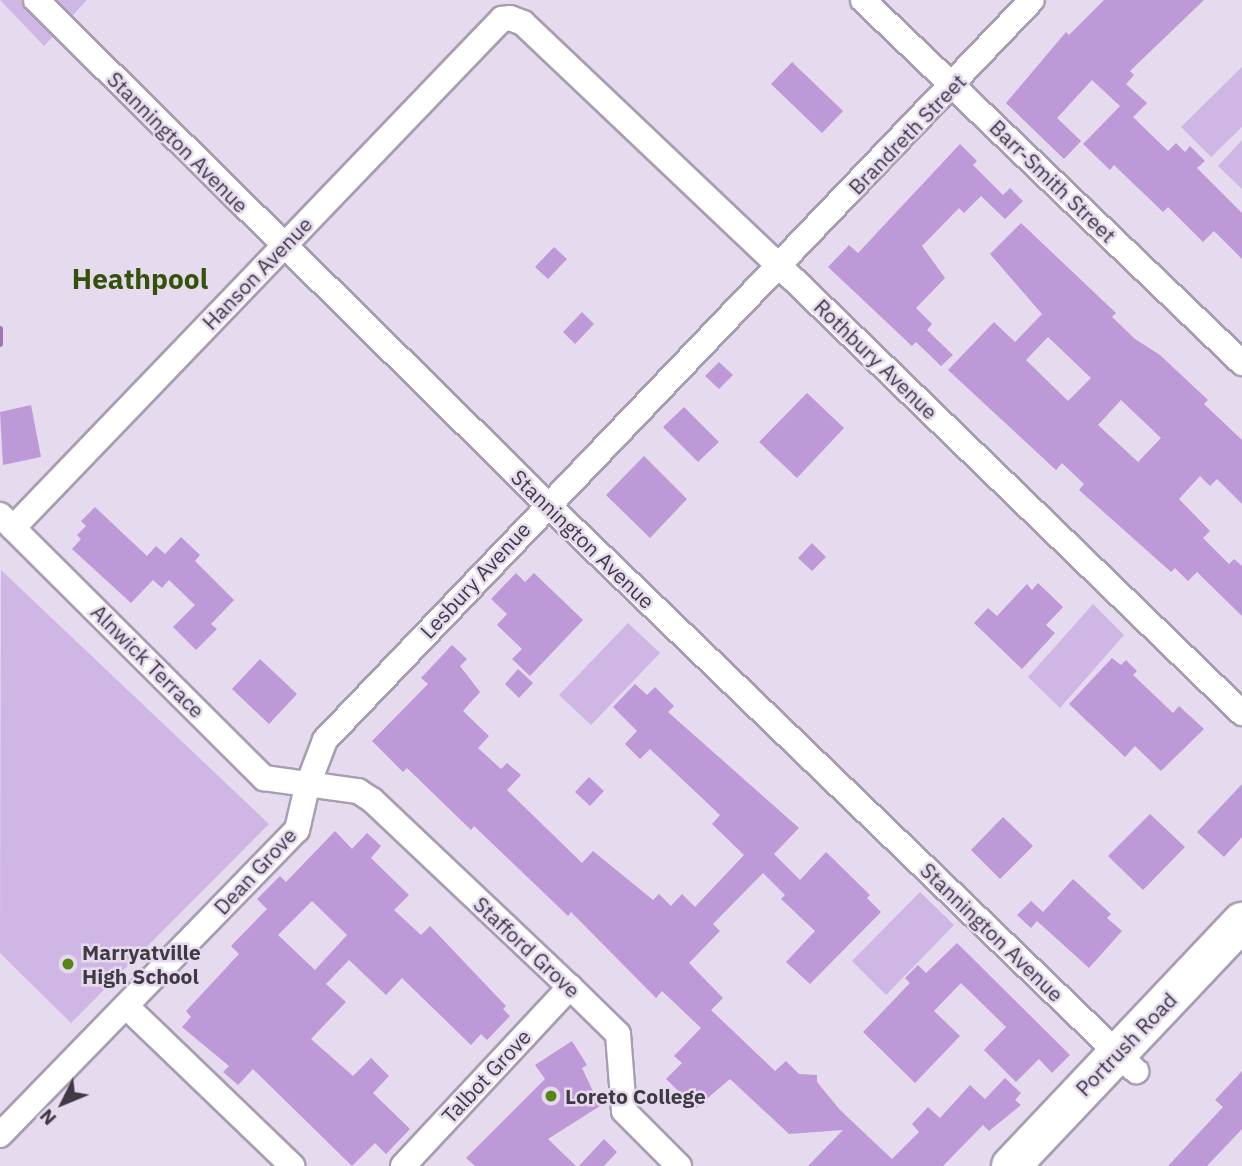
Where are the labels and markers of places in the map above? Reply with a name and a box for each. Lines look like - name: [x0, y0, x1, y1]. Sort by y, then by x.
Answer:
- place label: Marryatville High School: [82, 939, 201, 989]
- marker: Marryatville High School: [60, 956, 76, 972]
- place label: Loreto College: [565, 1083, 706, 1109]
- marker: Loreto College: [543, 1088, 559, 1104]

